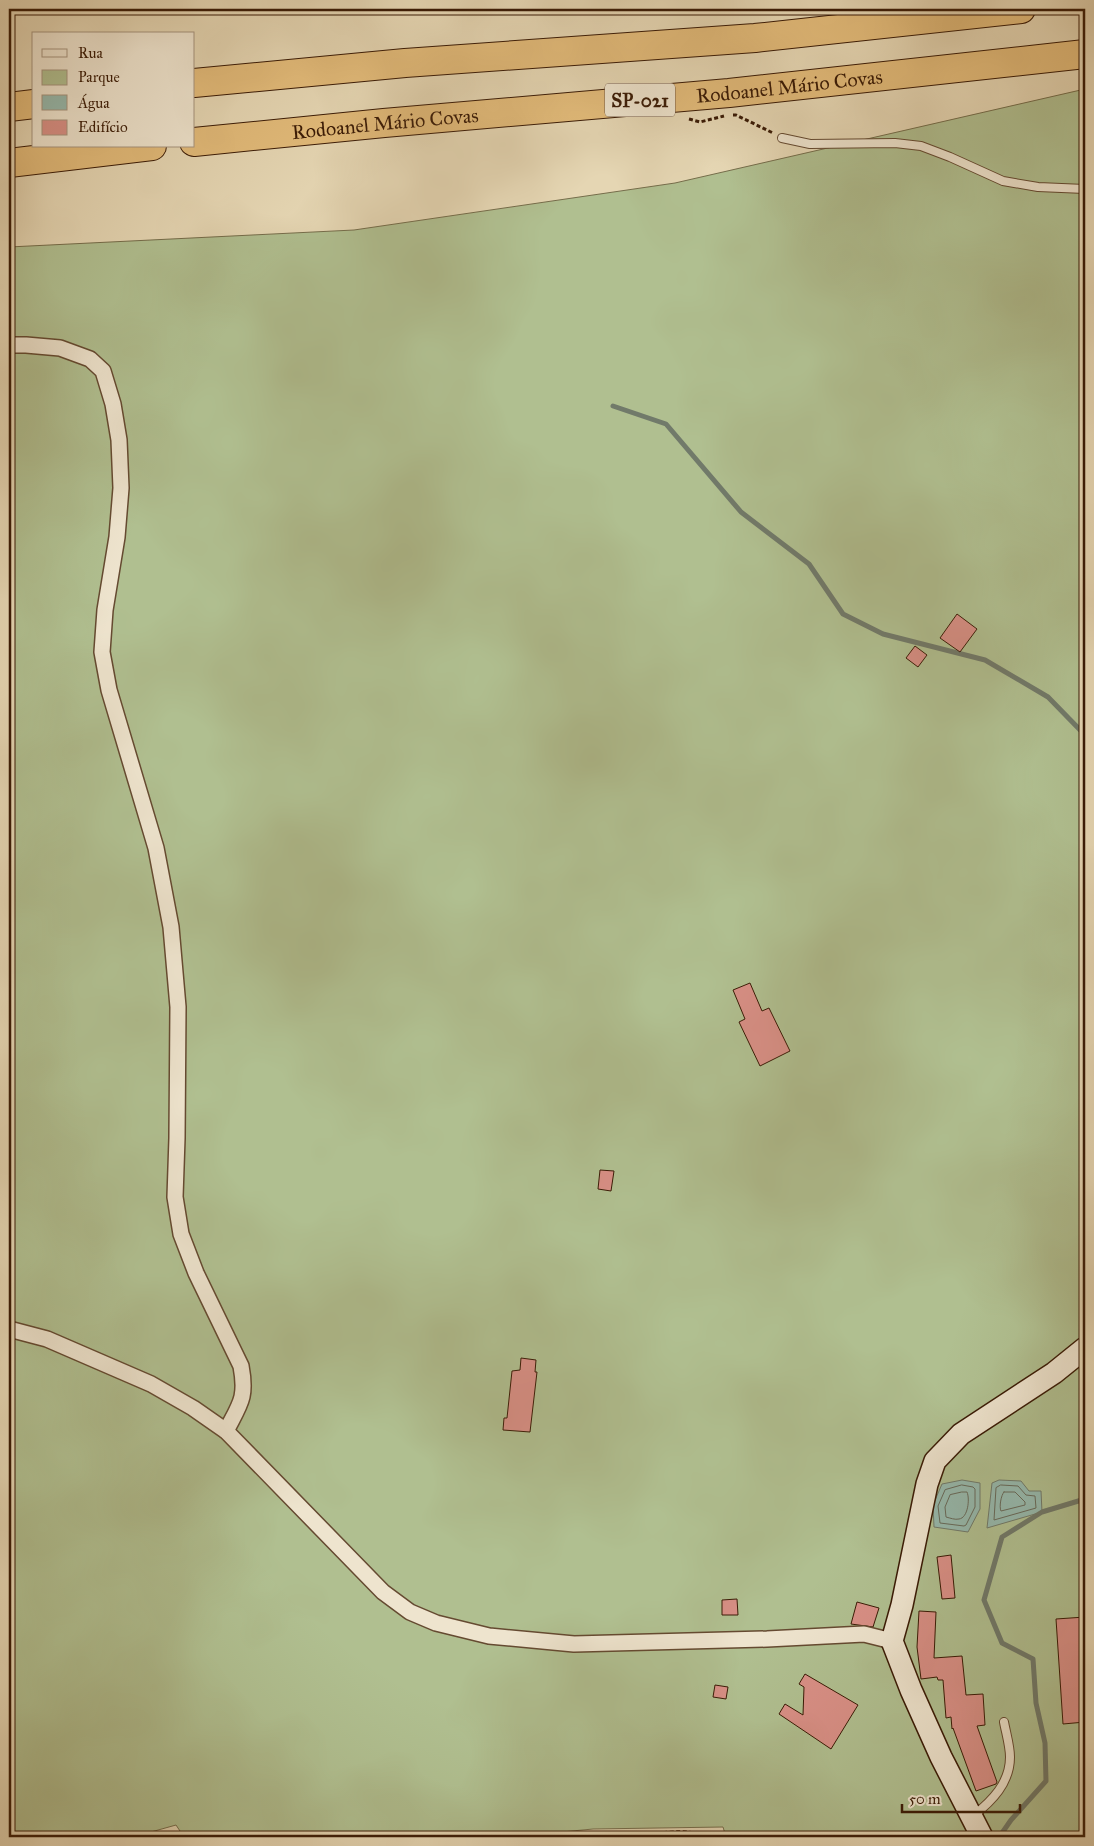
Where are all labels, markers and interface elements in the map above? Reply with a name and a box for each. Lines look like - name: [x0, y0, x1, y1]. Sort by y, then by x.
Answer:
- legend: [32, 32, 195, 148]
- text: Rua: [78, 44, 103, 62]
- street label: Rodoanel Mário Covas: [695, 64, 884, 108]
- text: Parque: [78, 68, 120, 87]
- road number: SP-021: [605, 84, 675, 116]
- text: Água: [77, 93, 110, 112]
- street label: Rodoanel Mário Covas: [291, 103, 479, 144]
- text: Edifício: [78, 118, 128, 136]
- scale bar: [902, 1781, 1019, 1813]
- text: 50 m: [909, 1790, 941, 1808]

